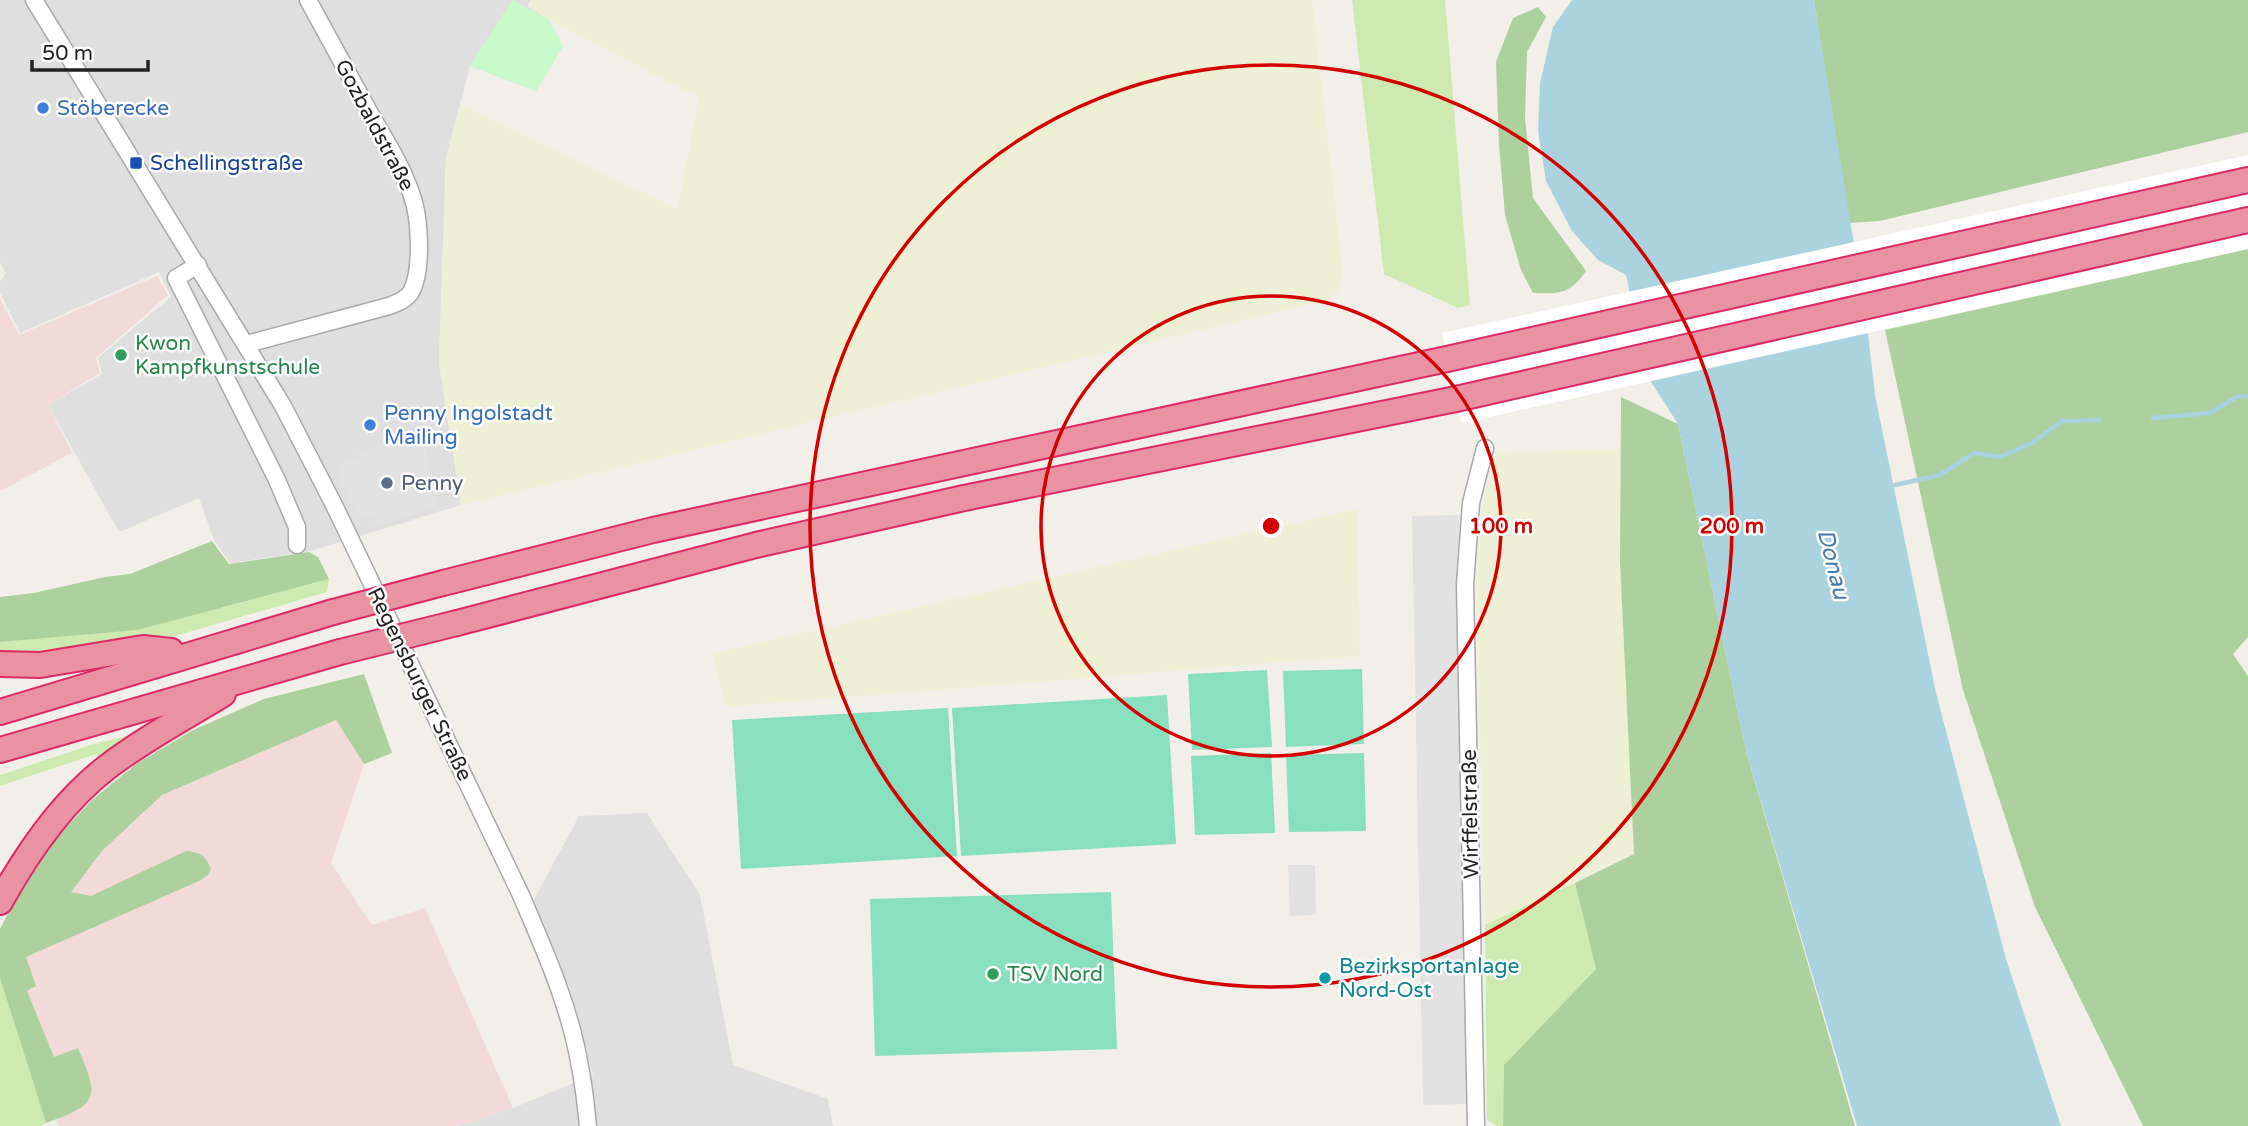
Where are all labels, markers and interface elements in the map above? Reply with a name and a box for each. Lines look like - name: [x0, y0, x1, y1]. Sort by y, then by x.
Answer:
- scale bar: [32, 28, 147, 72]
- text: 50 m: [42, 41, 93, 66]
- street label: Gozbaldstraße: [329, 55, 420, 195]
- place label: Stöberecke: [57, 96, 169, 121]
- marker: Stöberecke: [35, 100, 51, 116]
- place label: Schellingstraße: [150, 151, 303, 176]
- marker: Schellingstraße: [128, 155, 144, 171]
- place label: Kwon Kampfkunstschule: [135, 331, 320, 380]
- marker: Kwon Kampfkunstschule: [113, 347, 129, 363]
- place label: Penny Ingolstadt Mailing: [384, 401, 553, 450]
- marker: Penny Ingolstadt Mailing: [362, 417, 378, 433]
- place label: Penny: [401, 471, 463, 496]
- marker: Penny: [379, 475, 395, 491]
- centre of rings: [1259, 514, 1283, 538]
- text: 100 m: [1469, 514, 1533, 539]
- text: 200 m: [1700, 514, 1764, 539]
- water label: Donau: [1811, 526, 1856, 603]
- street label: Regensburger Straße: [362, 583, 477, 785]
- street label: Wirffelstraße: [1457, 749, 1484, 879]
- place label: Bezirksportanlage Nord-Ost: [1339, 954, 1519, 1003]
- place label: TSV Nord: [1007, 962, 1103, 987]
- marker: TSV Nord: [985, 966, 1001, 982]
- marker: Bezirksportanlage Nord-Ost: [1317, 970, 1333, 986]

